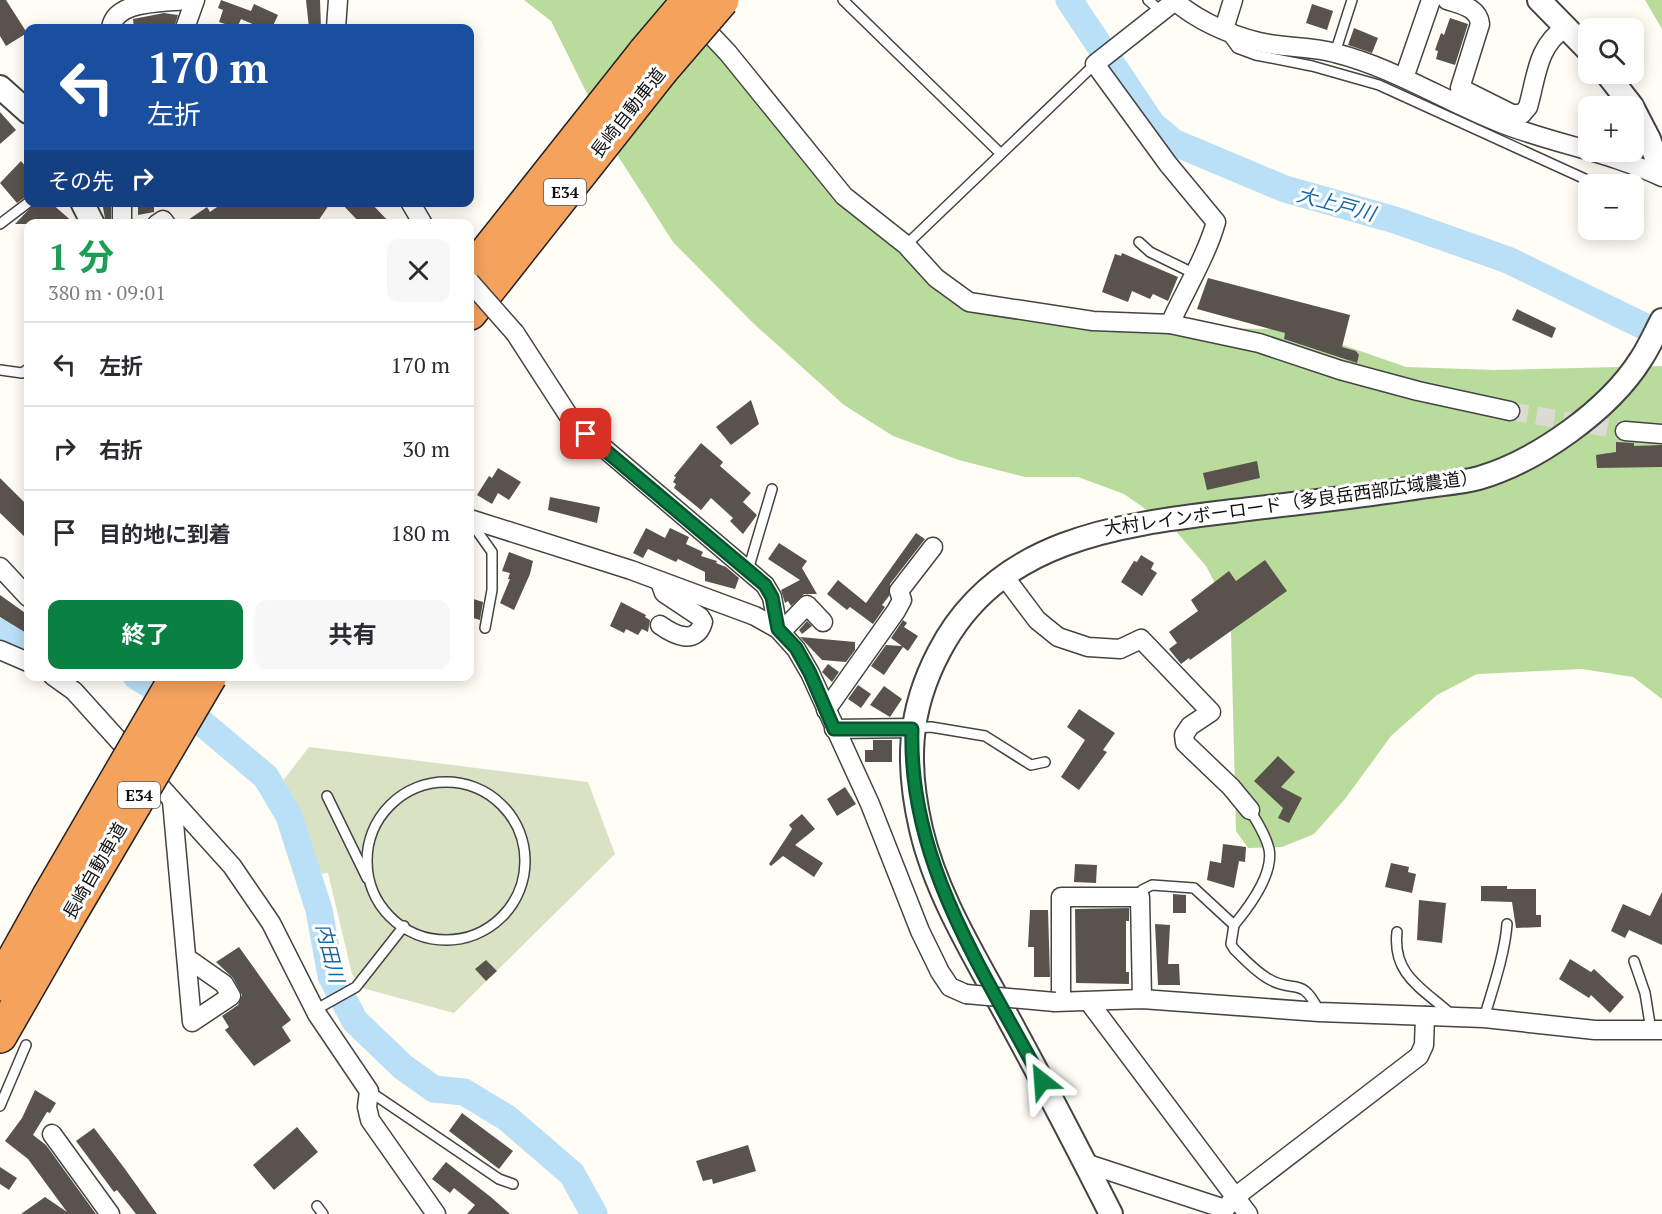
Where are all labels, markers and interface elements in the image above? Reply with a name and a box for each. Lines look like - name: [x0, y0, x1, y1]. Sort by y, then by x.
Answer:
- map controls: [1578, 18, 1644, 240]
- button: search: [1578, 18, 1644, 84]
- text: 170 m: [147, 39, 268, 95]
- icon: left: [48, 48, 126, 126]
- street label: 長崎自動車道: [585, 62, 670, 162]
- text: 左折: [147, 96, 201, 132]
- button: +: [1578, 96, 1644, 162]
- icon: right: [126, 162, 159, 195]
- text: その先: [48, 166, 114, 195]
- button: −: [1578, 174, 1644, 240]
- road number: E34: [544, 179, 586, 205]
- water label: 大上戸川: [1294, 180, 1380, 227]
- text: 1 分: [48, 233, 114, 280]
- button: close: [387, 239, 450, 302]
- text: 380 m · 09:01: [48, 279, 166, 306]
- icon: left: [48, 348, 81, 381]
- text: 170 m: [390, 350, 450, 379]
- text: 左折: [99, 351, 143, 380]
- pin: [560, 408, 611, 459]
- icon: arrive: [569, 417, 602, 450]
- icon: right: [48, 432, 81, 465]
- text: 30 m: [402, 434, 450, 463]
- text: 右折: [99, 435, 143, 464]
- street label: 大村レインボーロード（多良岳西部広域農道）: [1102, 464, 1480, 540]
- icon: arrive: [48, 516, 81, 549]
- text: 180 m: [390, 518, 450, 547]
- text: 目的地に到着: [99, 519, 231, 548]
- button: 終了: [48, 600, 243, 669]
- button: 共有: [255, 600, 450, 669]
- road number: E34: [118, 782, 160, 808]
- street label: 長崎自動車道: [57, 818, 132, 923]
- water label: 内田川: [310, 921, 351, 987]
- position arrow: [1010, 1049, 1074, 1113]

